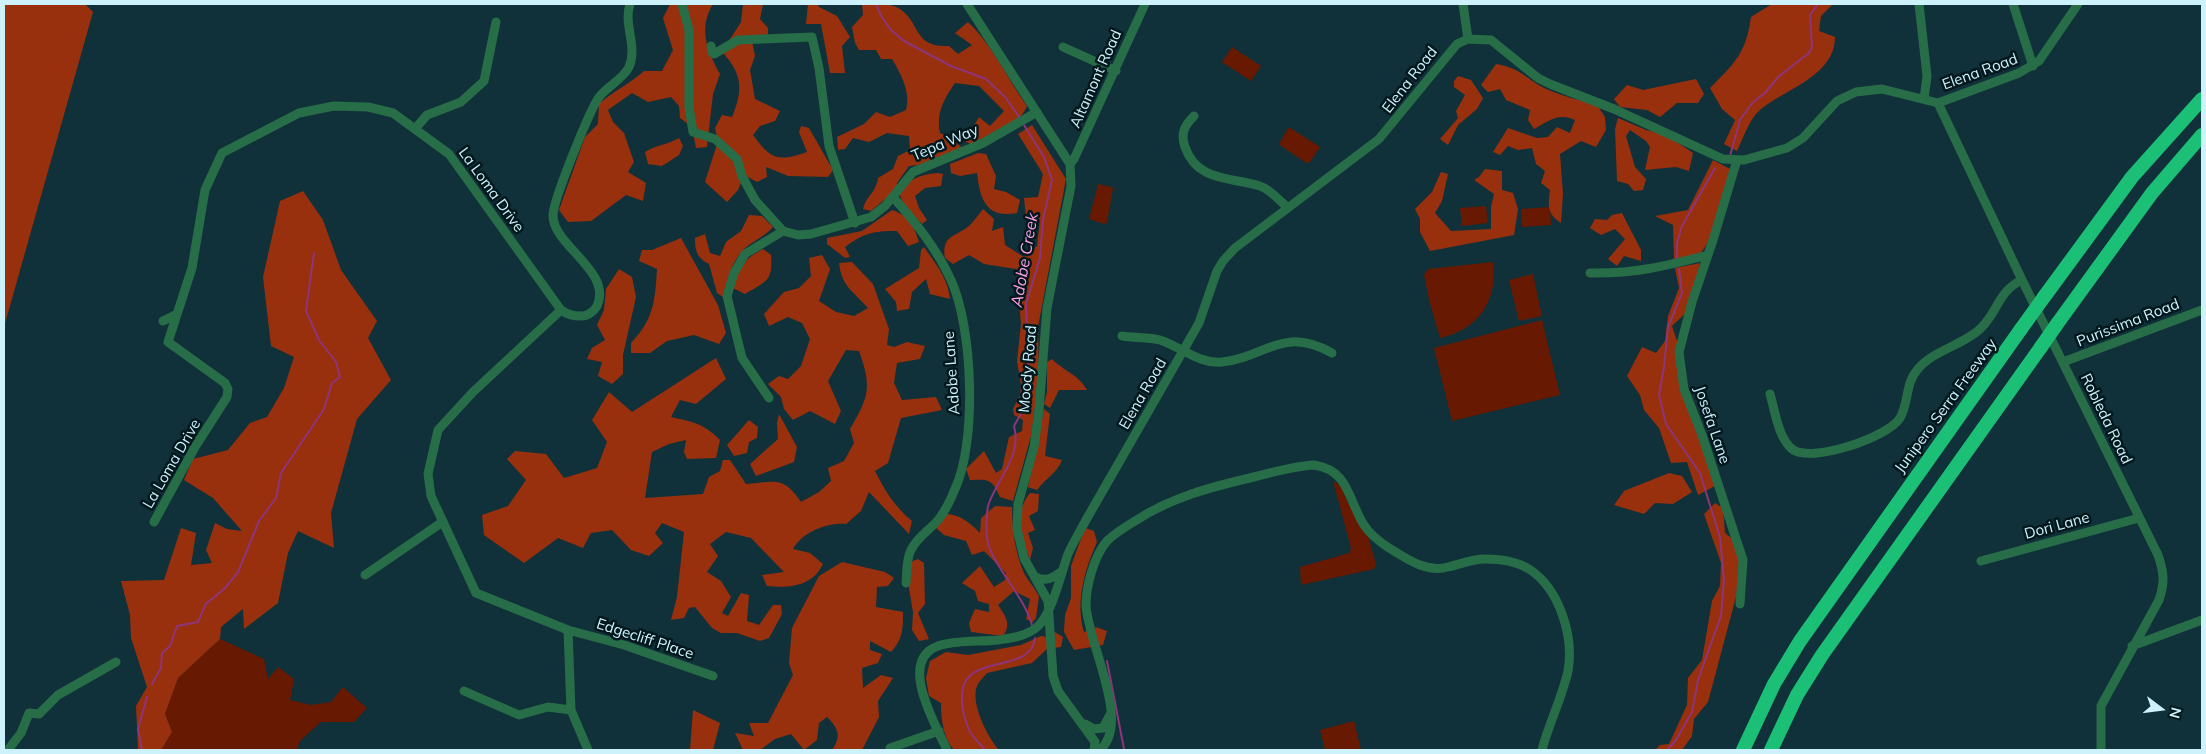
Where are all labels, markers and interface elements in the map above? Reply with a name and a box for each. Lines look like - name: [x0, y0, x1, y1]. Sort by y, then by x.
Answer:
- street label: Altamont Road: [1066, 27, 1126, 131]
- street label: Elena Road: [1379, 43, 1441, 117]
- street label: Elena Road: [1940, 50, 2020, 94]
- street label: Tepa Way: [909, 121, 981, 165]
- street label: La Loma Drive: [454, 144, 528, 236]
- water label: Adobe Creek: [1007, 211, 1043, 309]
- street label: Purissima Road: [2074, 295, 2182, 351]
- street label: Moody Road: [1015, 325, 1041, 413]
- street label: Adobe Lane: [940, 331, 964, 415]
- street label: Junipero Serra Freeway: [1891, 335, 2001, 477]
- street label: Elena Road: [1115, 355, 1171, 433]
- street label: Robleda Road: [2076, 371, 2136, 467]
- street label: Josefa Lane: [1690, 384, 1734, 466]
- street label: La Loma Drive: [139, 416, 205, 512]
- street label: Dori Lane: [2022, 509, 2092, 543]
- street label: Edgecliff Place: [594, 615, 696, 663]
- north arrow: [2136, 684, 2186, 734]
- text: N: [2165, 705, 2186, 720]

